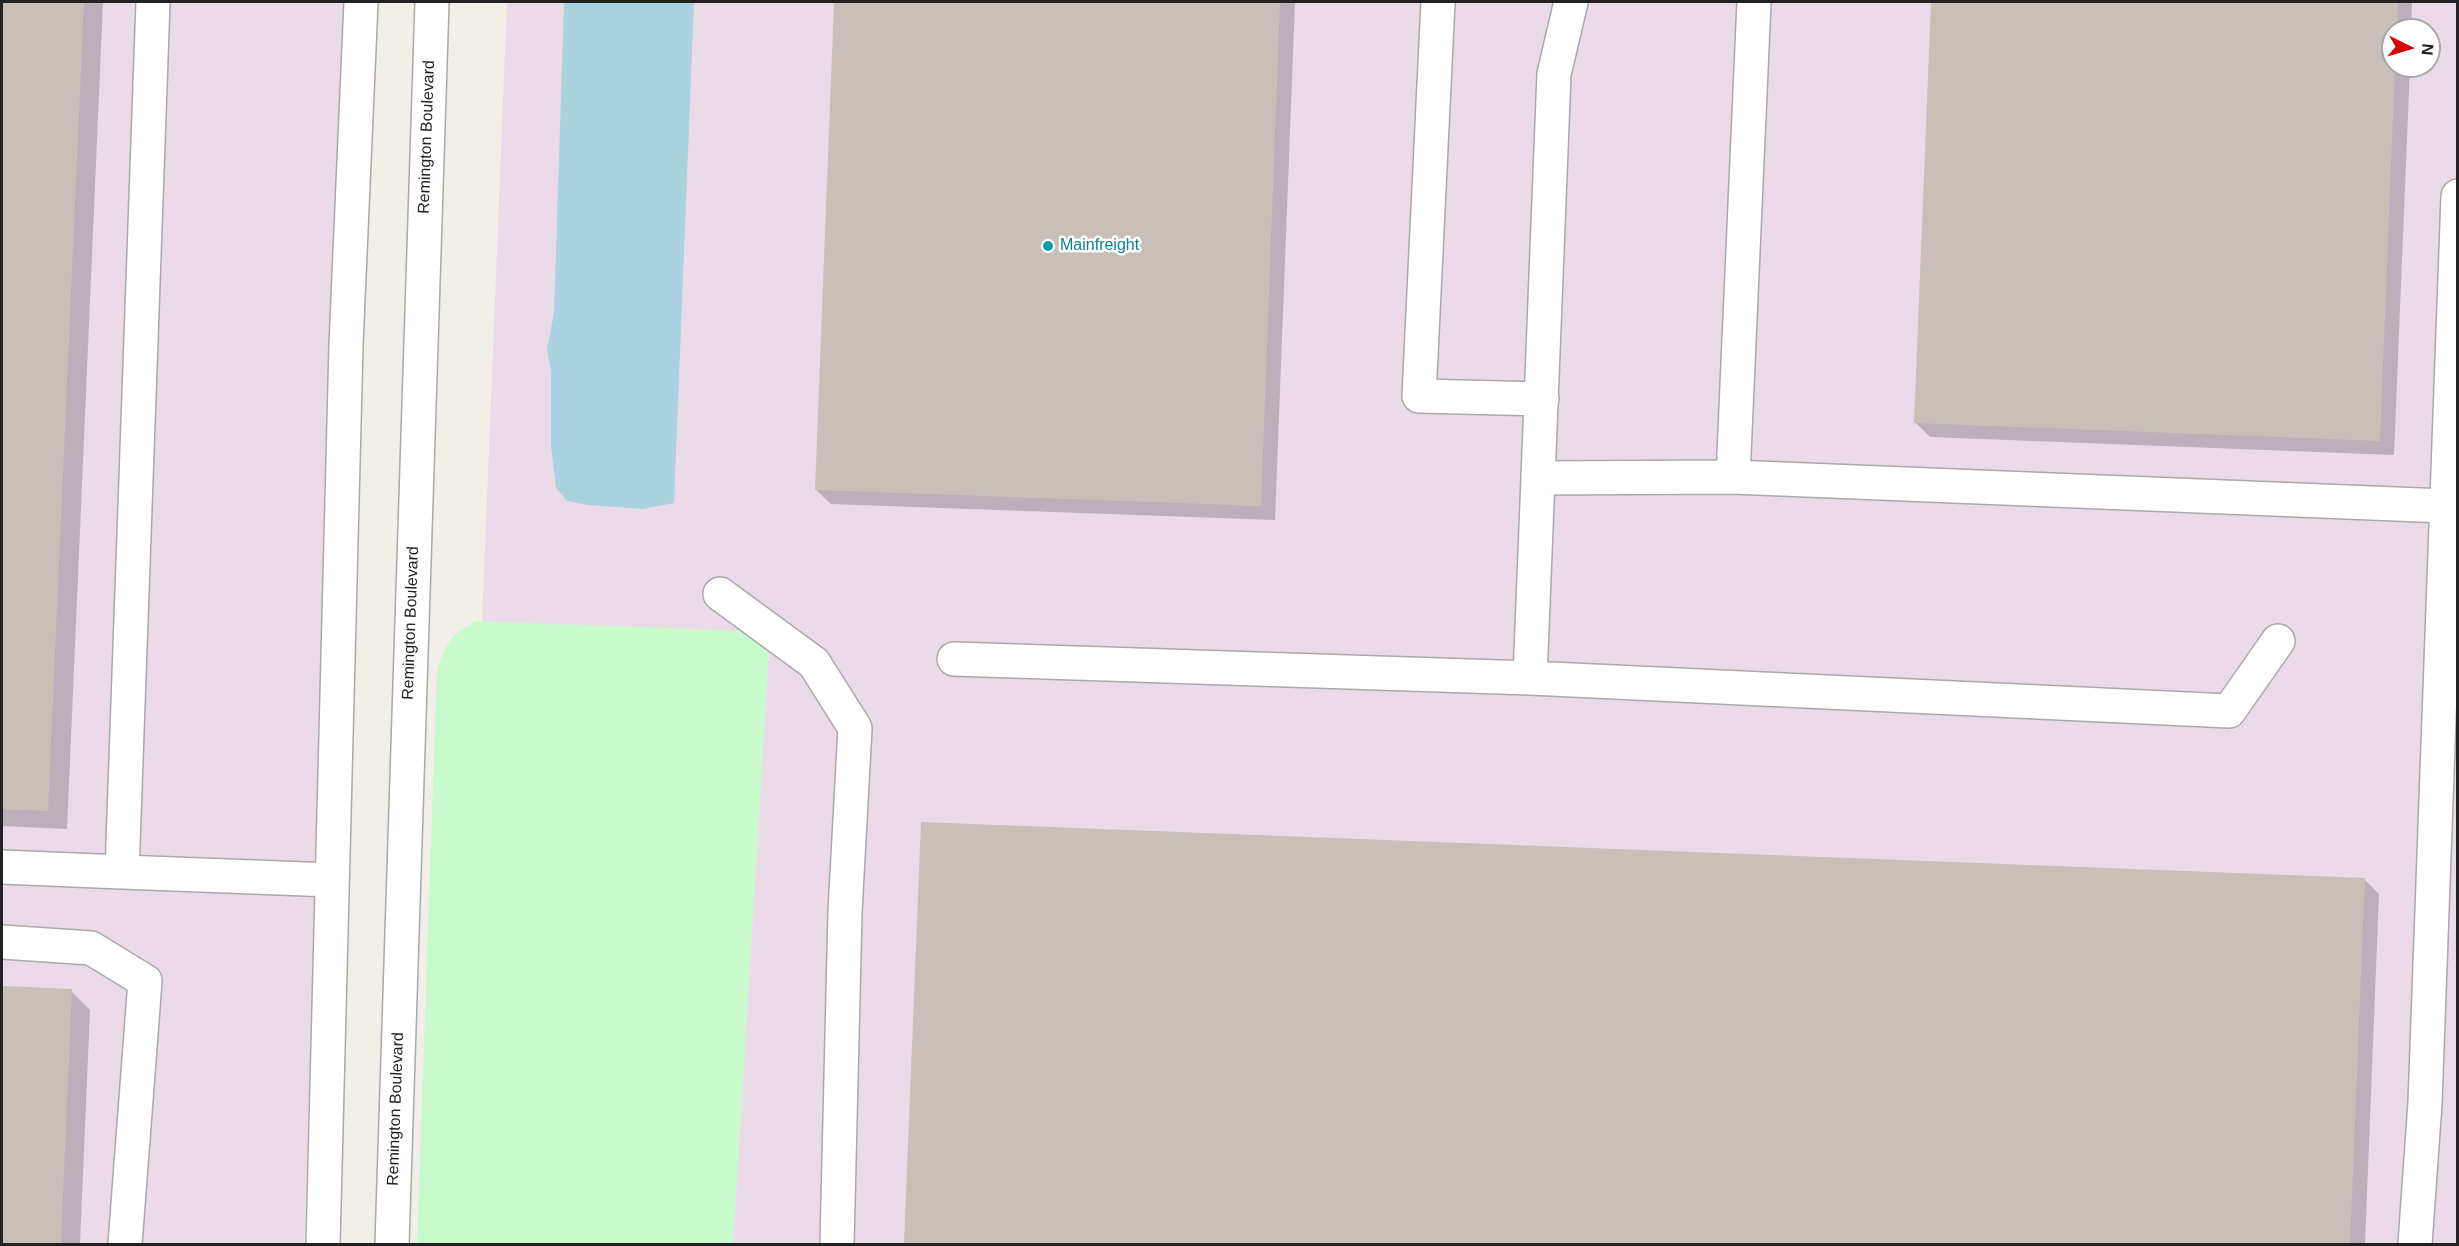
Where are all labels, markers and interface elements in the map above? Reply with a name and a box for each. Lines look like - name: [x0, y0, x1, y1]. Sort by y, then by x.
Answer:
- north arrow: [2381, 18, 2441, 78]
- text: N: [2418, 43, 2436, 56]
- street label: Remington Boulevard: [415, 60, 439, 214]
- place label: Mainfreight: [1060, 236, 1139, 256]
- marker: Mainfreight: [1041, 239, 1055, 253]
- street label: Remington Boulevard: [399, 546, 423, 700]
- street label: Remington Boulevard: [384, 1032, 408, 1186]

